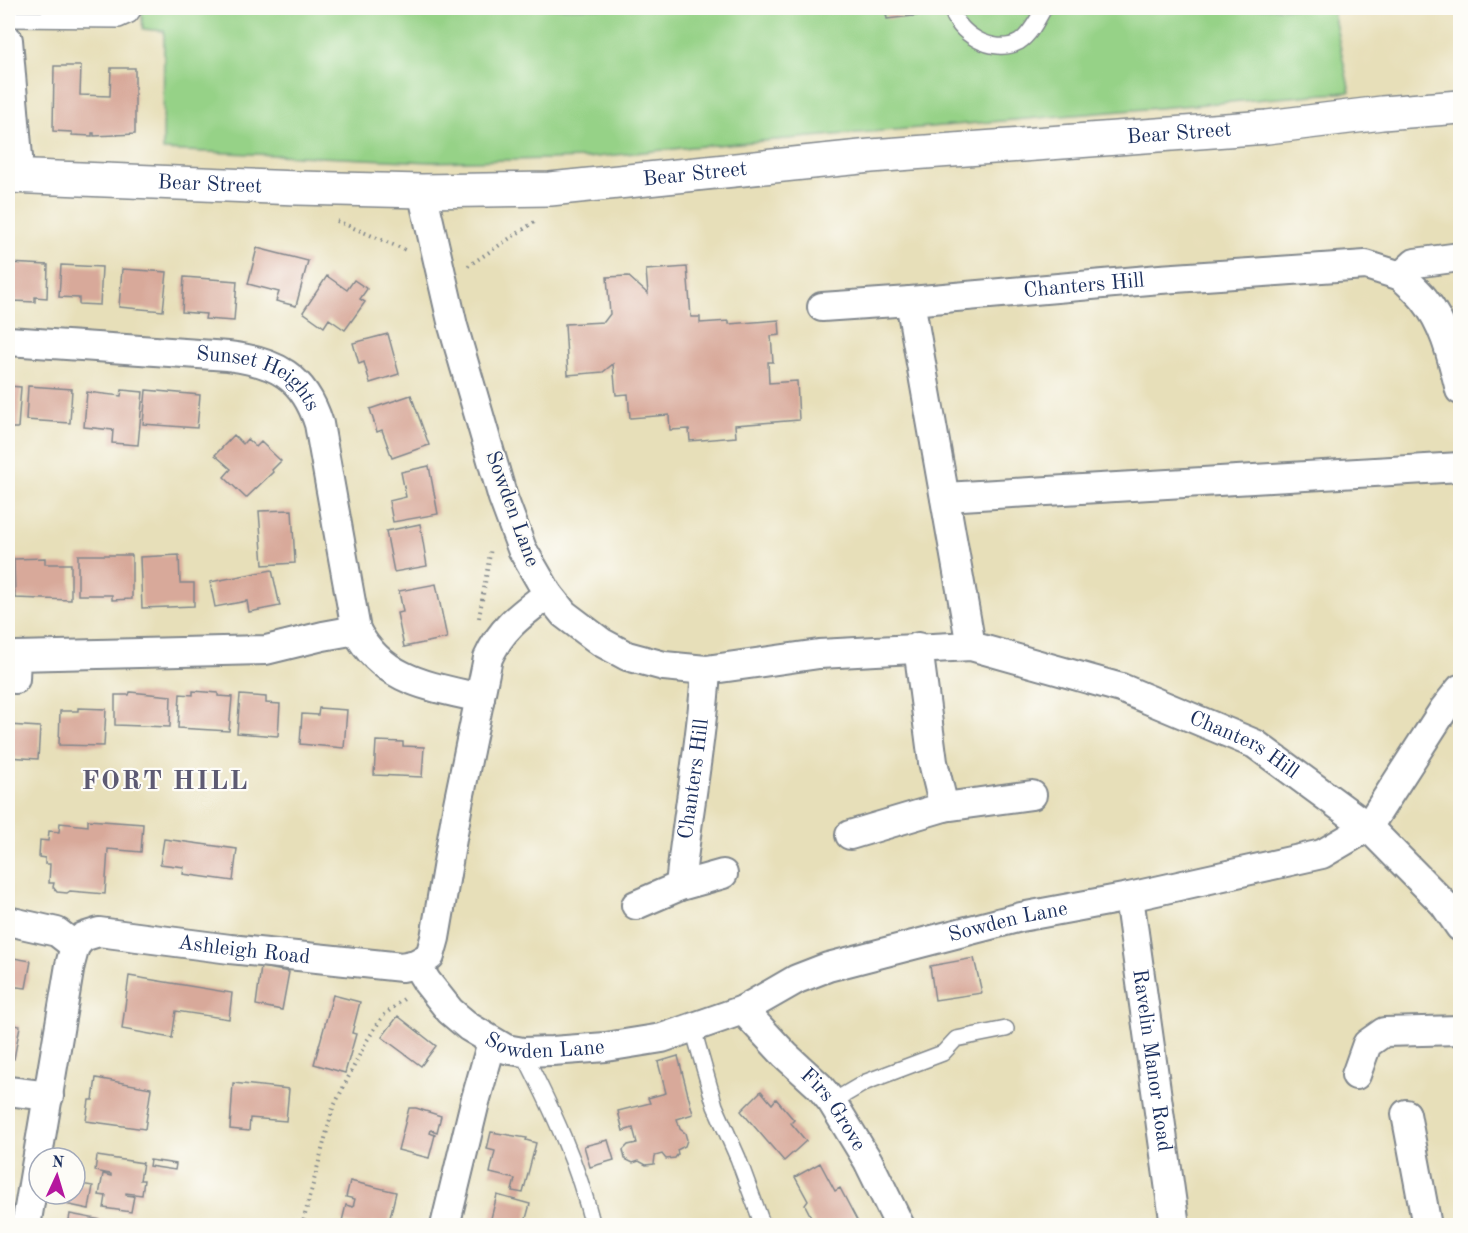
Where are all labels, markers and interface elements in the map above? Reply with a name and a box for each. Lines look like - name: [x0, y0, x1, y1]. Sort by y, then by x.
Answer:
- street label: Bear Street: [1126, 119, 1232, 148]
- street label: Bear Street: [642, 158, 748, 190]
- street label: Bear Street: [157, 172, 263, 197]
- street label: Chanters Hill: [1023, 270, 1146, 301]
- street label: Sunset Heights: [195, 343, 323, 414]
- street label: Sowden Lane: [481, 448, 543, 570]
- street label: Chanters Hill: [1186, 707, 1303, 783]
- street label: Chanters Hill: [675, 717, 712, 840]
- district label: FORT HILL: [81, 768, 249, 795]
- street label: Sowden Lane: [946, 898, 1069, 946]
- street label: Ashleigh Road: [177, 932, 311, 968]
- street label: Ravelin Manor Road: [1129, 968, 1175, 1153]
- street label: Sowden Lane: [481, 1028, 605, 1063]
- street label: Firs Grove: [797, 1064, 870, 1155]
- north arrow: [27, 1146, 87, 1206]
- text: N: [51, 1155, 65, 1171]

